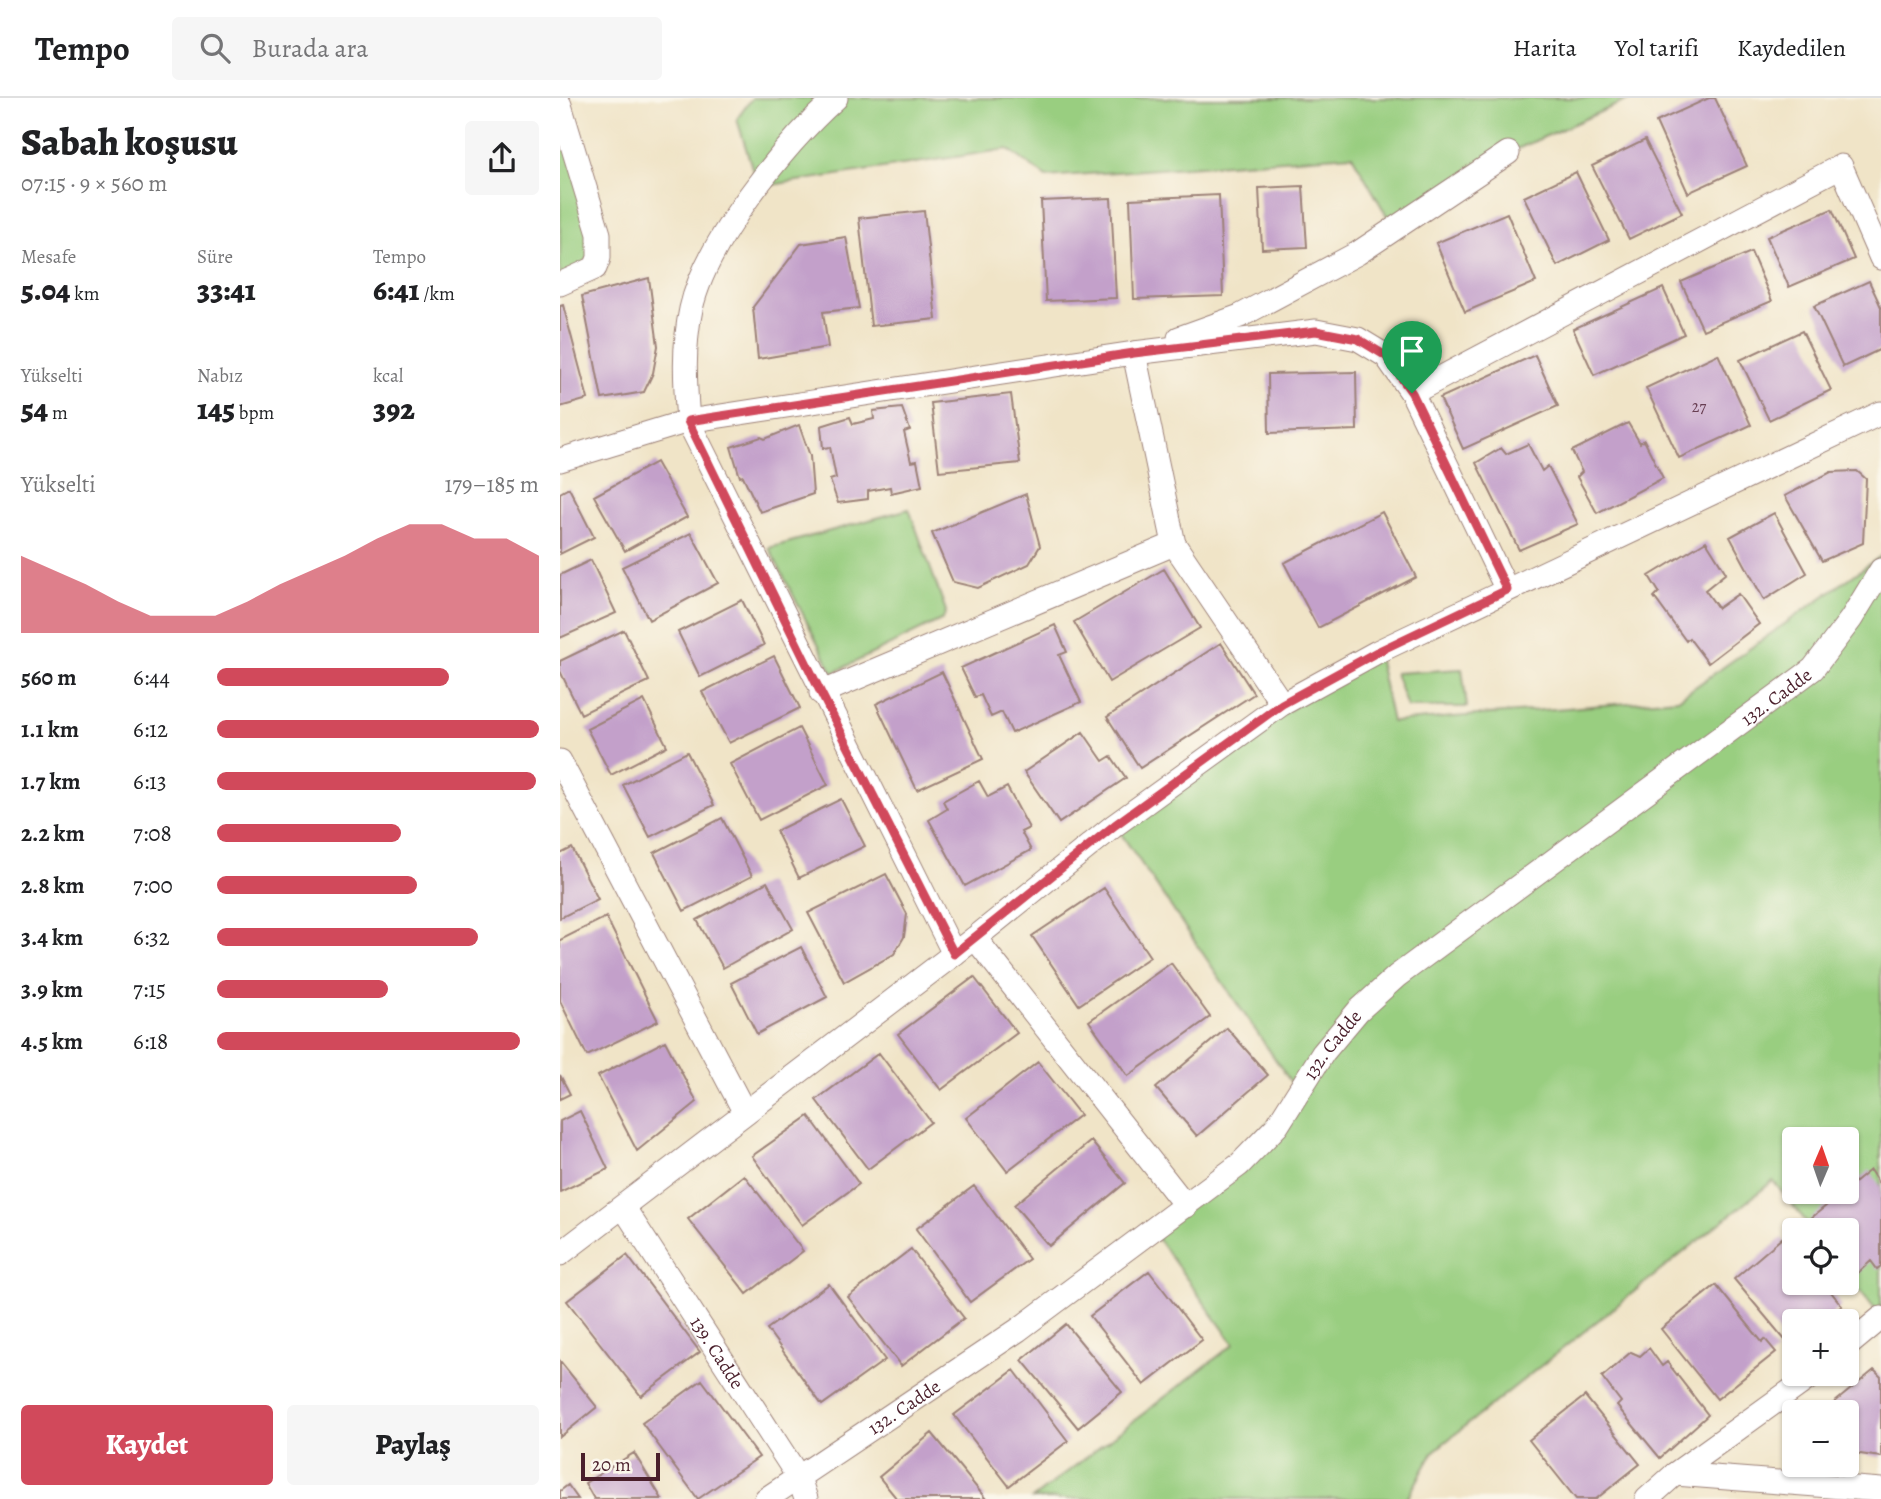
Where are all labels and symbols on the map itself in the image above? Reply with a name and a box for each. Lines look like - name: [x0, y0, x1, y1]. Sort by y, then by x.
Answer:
- pin: [1382, 321, 1442, 393]
- house number: 27: [1692, 396, 1706, 418]
- street label: 132. Cadde: [1736, 662, 1817, 732]
- street label: 132. Cadde: [1297, 1004, 1368, 1085]
- north arrow: [1782, 1127, 1858, 1204]
- street label: 139. Cadde: [684, 1311, 750, 1394]
- street label: 132. Cadde: [863, 1374, 946, 1441]
- scale bar: [581, 1450, 660, 1482]

